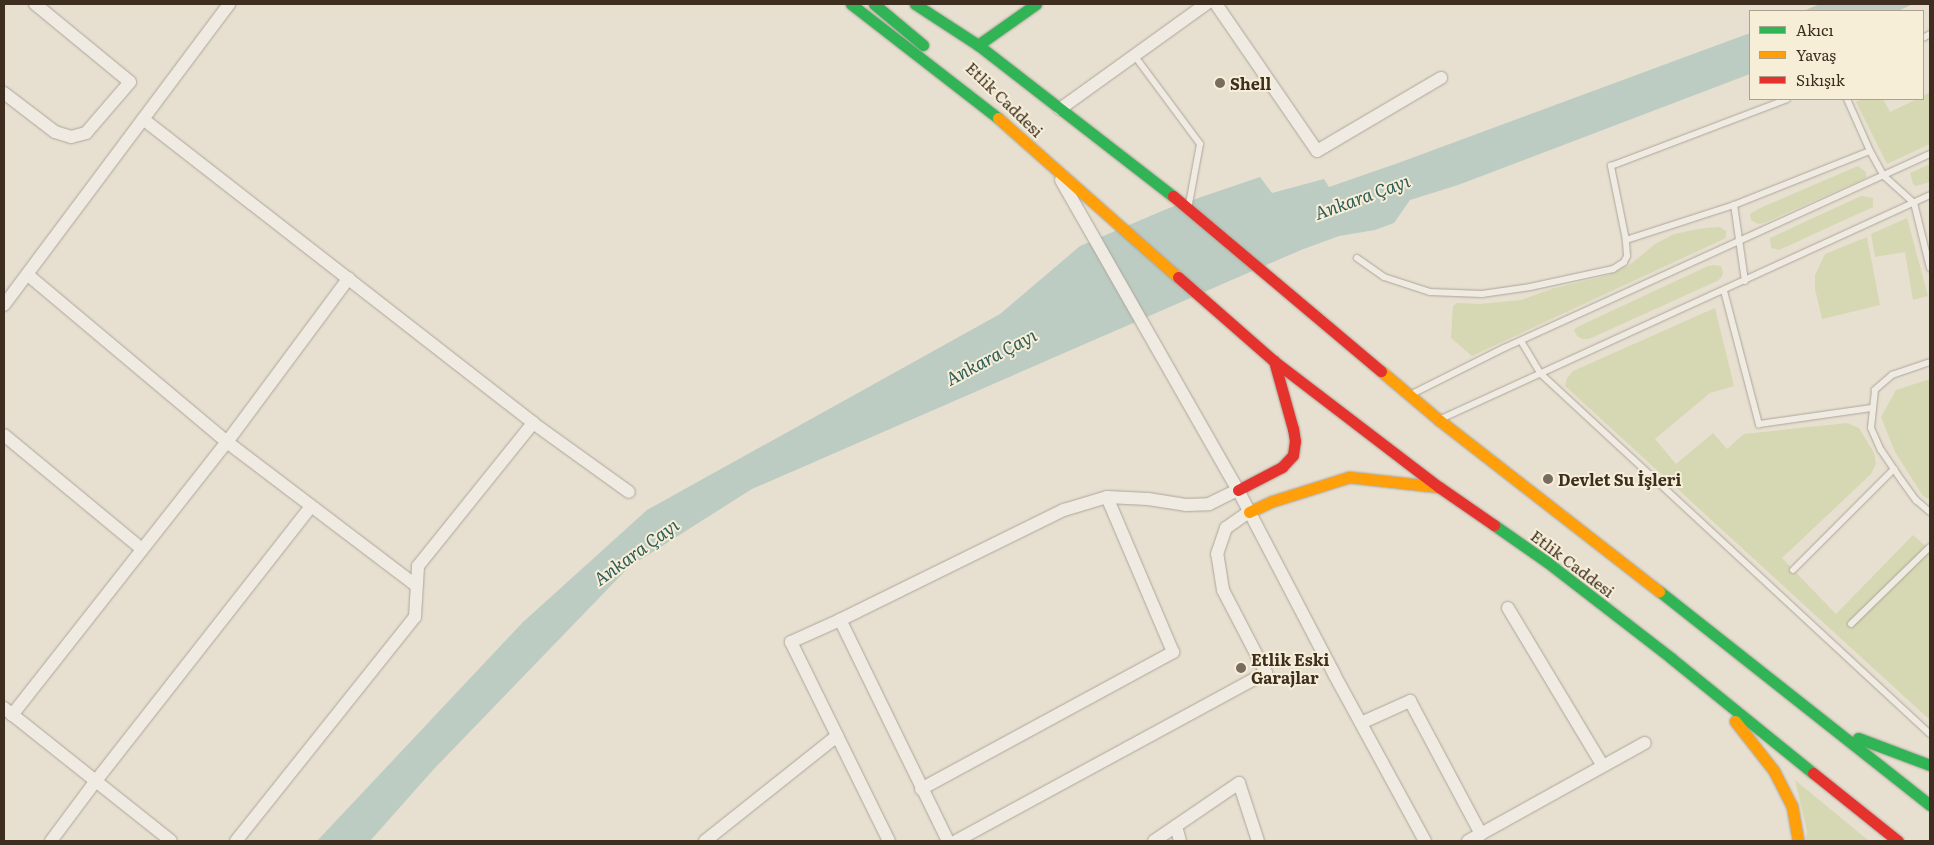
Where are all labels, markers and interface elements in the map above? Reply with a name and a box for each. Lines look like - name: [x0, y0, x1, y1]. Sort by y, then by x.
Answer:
- legend: [1749, 10, 1924, 100]
- text: Akıcı: [1796, 18, 1834, 41]
- text: Yavaş: [1796, 43, 1836, 66]
- street label: Etlik Caddesi: [963, 58, 1047, 140]
- text: Sıkışık: [1796, 68, 1845, 91]
- place label: Shell: [1230, 73, 1271, 93]
- marker: Shell: [1214, 77, 1226, 89]
- water label: Ankara Çayı: [1311, 170, 1413, 224]
- water label: Ankara Çayı: [942, 324, 1040, 390]
- place label: Devlet Su İşleri: [1558, 469, 1681, 489]
- marker: Devlet Su İşleri: [1542, 473, 1554, 485]
- water label: Ankara Çayı: [589, 514, 683, 590]
- street label: Etlik Caddesi: [1527, 525, 1619, 601]
- place label: Etlik Eski Garajlar: [1251, 649, 1329, 687]
- marker: Etlik Eski Garajlar: [1235, 662, 1247, 674]

